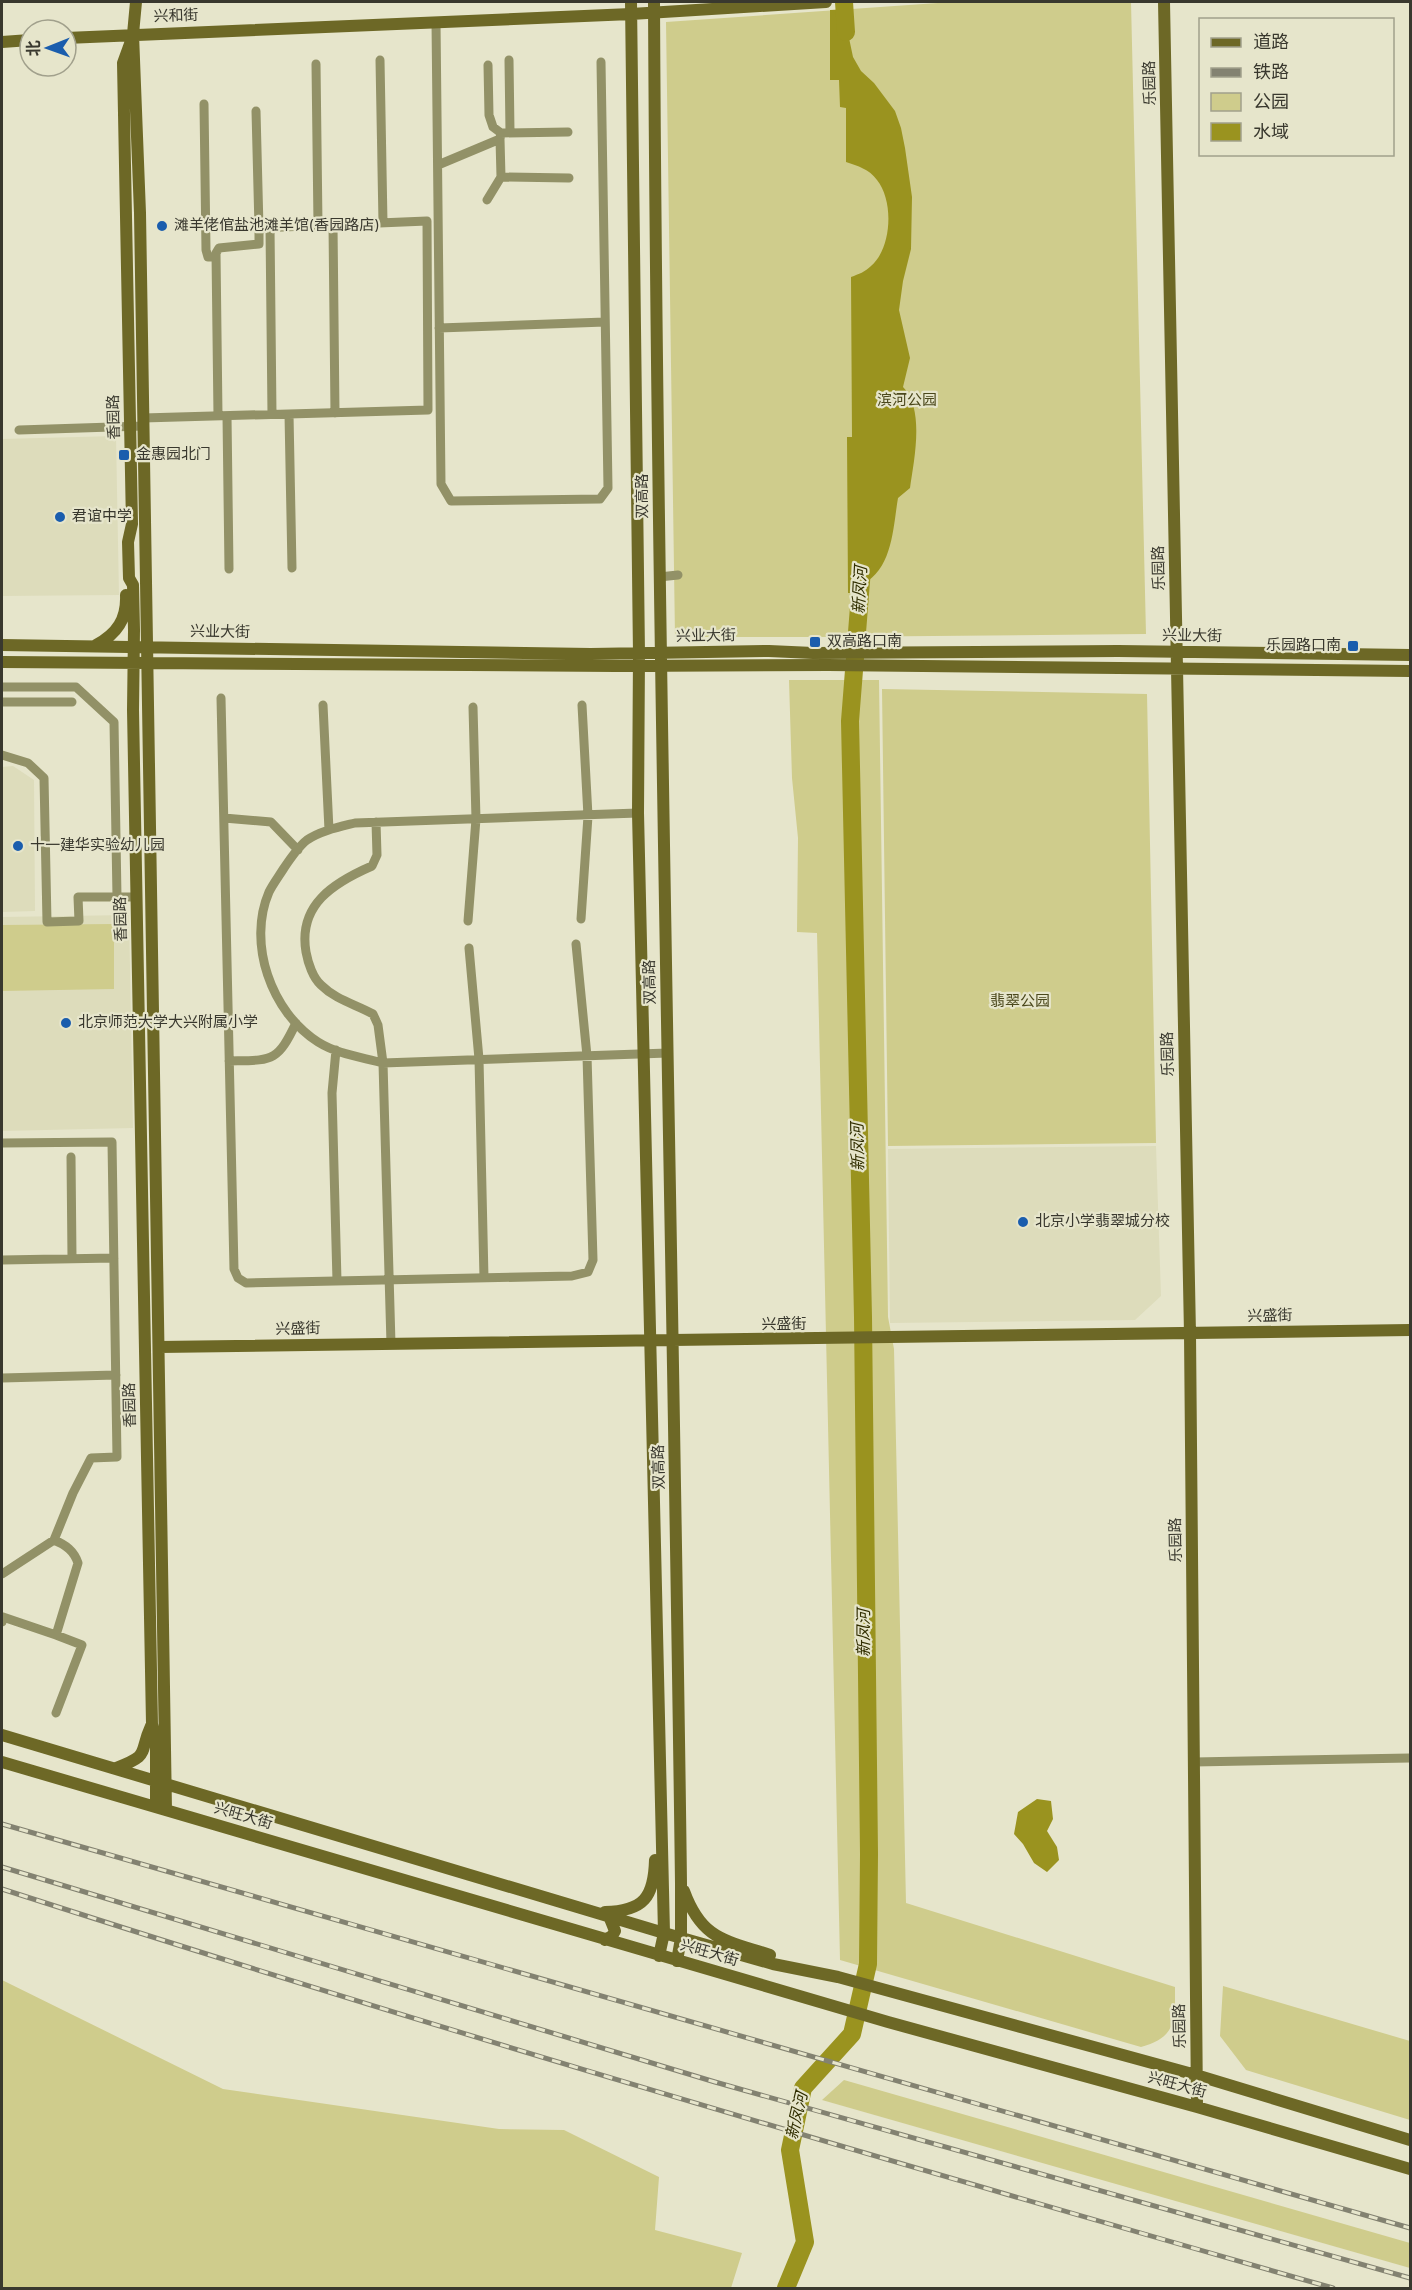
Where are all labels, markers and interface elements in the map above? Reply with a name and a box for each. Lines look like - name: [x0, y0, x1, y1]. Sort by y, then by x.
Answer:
- street label: 兴和街: [153, 7, 199, 27]
- north arrow: [18, 18, 78, 78]
- legend: [1199, 18, 1394, 156]
- text: 道路: [1253, 32, 1289, 55]
- text: 北: [25, 40, 45, 56]
- street label: 乐园路: [1141, 60, 1161, 106]
- text: 铁路: [1253, 62, 1289, 85]
- text: 公园: [1253, 92, 1289, 115]
- text: 水域: [1253, 122, 1289, 145]
- place label: 滩羊佬倌盐池滩羊馆(香园路店): [174, 216, 379, 236]
- marker: 滩羊佬倌盐池滩羊馆(香园路店): [155, 219, 169, 233]
- park label: 滨河公园: [877, 392, 937, 411]
- street label: 香园路: [105, 394, 125, 440]
- place label: 金惠园北门: [136, 445, 211, 465]
- marker: 金惠园北门: [117, 448, 131, 462]
- street label: 双高路: [634, 473, 653, 519]
- place label: 君谊中学: [72, 508, 132, 527]
- marker: 君谊中学: [53, 510, 67, 524]
- street label: 乐园路: [1150, 545, 1170, 591]
- water label: 新凤河: [850, 563, 872, 614]
- street label: 兴业大街: [190, 623, 250, 643]
- street label: 兴业大街: [676, 627, 736, 647]
- street label: 兴业大街: [1162, 627, 1222, 647]
- place label: 双高路口南: [827, 633, 902, 652]
- marker: 双高路口南: [808, 635, 822, 649]
- place label: 乐园路口南: [1266, 637, 1341, 656]
- marker: 乐园路口南: [1346, 639, 1360, 653]
- place label: 十一建华实验幼儿园: [30, 836, 165, 856]
- marker: 十一建华实验幼儿园: [11, 839, 25, 853]
- street label: 香园路: [112, 896, 132, 942]
- street label: 双高路: [641, 959, 661, 1005]
- park label: 翡翠公园: [990, 993, 1050, 1012]
- place label: 北京师范大学大兴附属小学: [78, 1013, 258, 1033]
- marker: 北京师范大学大兴附属小学: [59, 1016, 73, 1030]
- street label: 乐园路: [1159, 1031, 1179, 1077]
- water label: 新凤河: [849, 1120, 869, 1171]
- place label: 北京小学翡翠城分校: [1035, 1212, 1170, 1232]
- marker: 北京小学翡翠城分校: [1016, 1215, 1030, 1229]
- street label: 兴盛街: [1247, 1306, 1293, 1327]
- street label: 兴盛街: [761, 1315, 807, 1335]
- street label: 兴盛街: [275, 1319, 321, 1340]
- street label: 香园路: [121, 1382, 141, 1428]
- street label: 双高路: [650, 1444, 670, 1490]
- street label: 乐园路: [1167, 1517, 1187, 1563]
- water label: 新凤河: [855, 1606, 875, 1657]
- street label: 兴旺大街: [212, 1800, 274, 1834]
- street label: 兴旺大街: [678, 1937, 740, 1971]
- street label: 乐园路: [1171, 2003, 1191, 2049]
- street label: 兴旺大街: [1146, 2069, 1208, 2103]
- water label: 新凤河: [783, 2087, 814, 2142]

